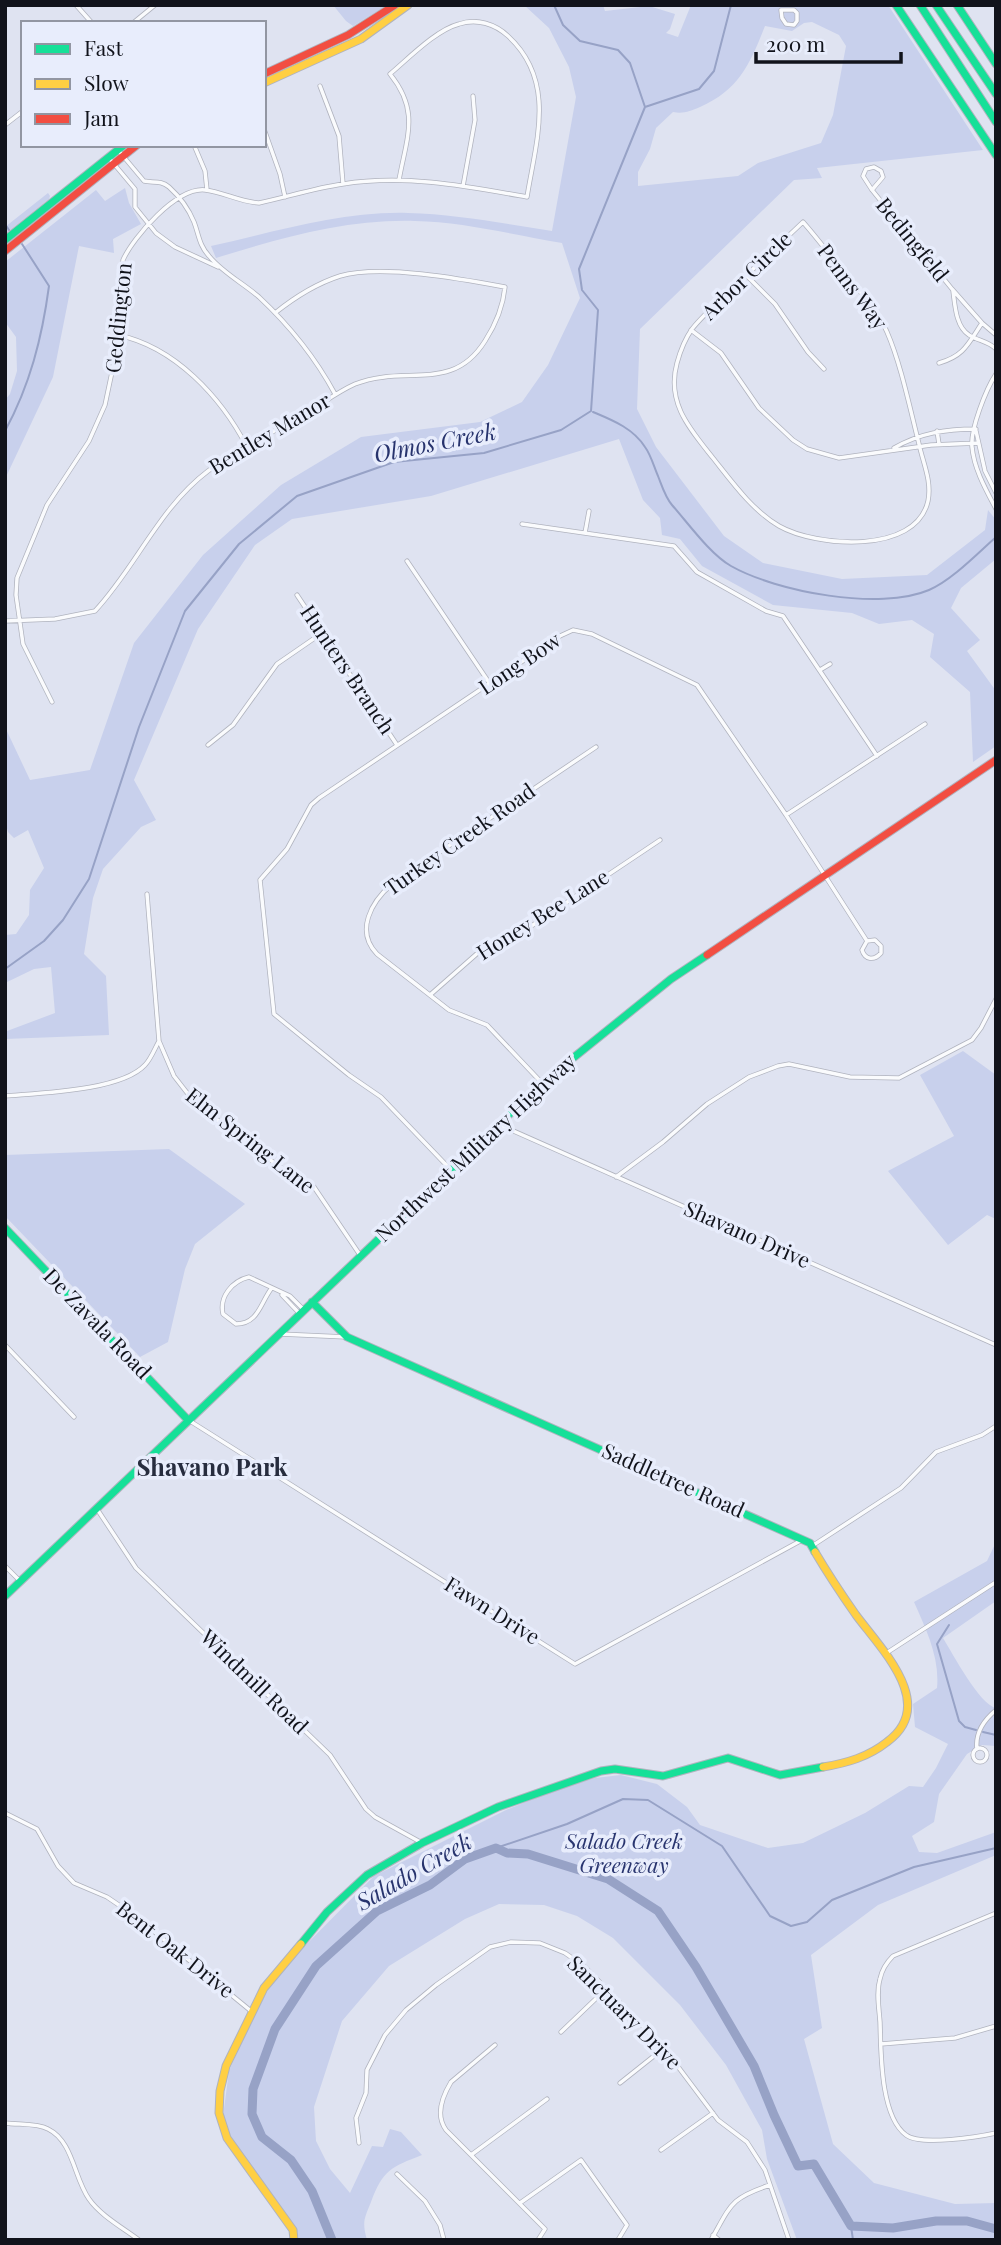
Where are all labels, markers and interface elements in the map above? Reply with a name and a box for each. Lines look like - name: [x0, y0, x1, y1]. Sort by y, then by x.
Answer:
- legend: [21, 21, 266, 147]
- scale bar: [756, 21, 901, 65]
- text: 200 m: [766, 29, 825, 57]
- text: Fast: [84, 33, 123, 61]
- text: Slow: [84, 68, 129, 96]
- text: Jam: [83, 103, 120, 131]
- street label: Bedingfeld: [871, 191, 956, 287]
- street label: Arbor Circle: [694, 224, 797, 326]
- street label: Penns Way: [812, 237, 895, 335]
- street label: Geddington: [97, 261, 137, 374]
- street label: Bentley Manor: [203, 385, 336, 480]
- water label: Olmos Creek: [371, 414, 499, 469]
- street label: Hunters Branch: [295, 599, 403, 740]
- street label: Long Bow: [472, 624, 566, 700]
- street label: Turkey Creek Road: [378, 776, 540, 901]
- street label: Honey Bee Lane: [471, 861, 613, 965]
- street label: Northwest Military Highway: [368, 1046, 581, 1247]
- street label: Elm Spring Lane: [181, 1080, 321, 1199]
- street label: Shavano Drive: [680, 1193, 815, 1273]
- street label: De Zavala Road: [38, 1261, 158, 1384]
- street label: Saddletree Road: [598, 1435, 750, 1523]
- district label: Shavano Park: [136, 1450, 288, 1482]
- street label: Fawn Drive: [440, 1569, 546, 1650]
- street label: Windmill Road: [195, 1621, 315, 1739]
- water label: Salado Creek: [349, 1825, 477, 1917]
- park label: Salado Creek Greenway: [564, 1826, 683, 1878]
- street label: Bent Oak Drive: [111, 1894, 241, 2003]
- street label: Sanctuary Drive: [562, 1948, 689, 2075]

